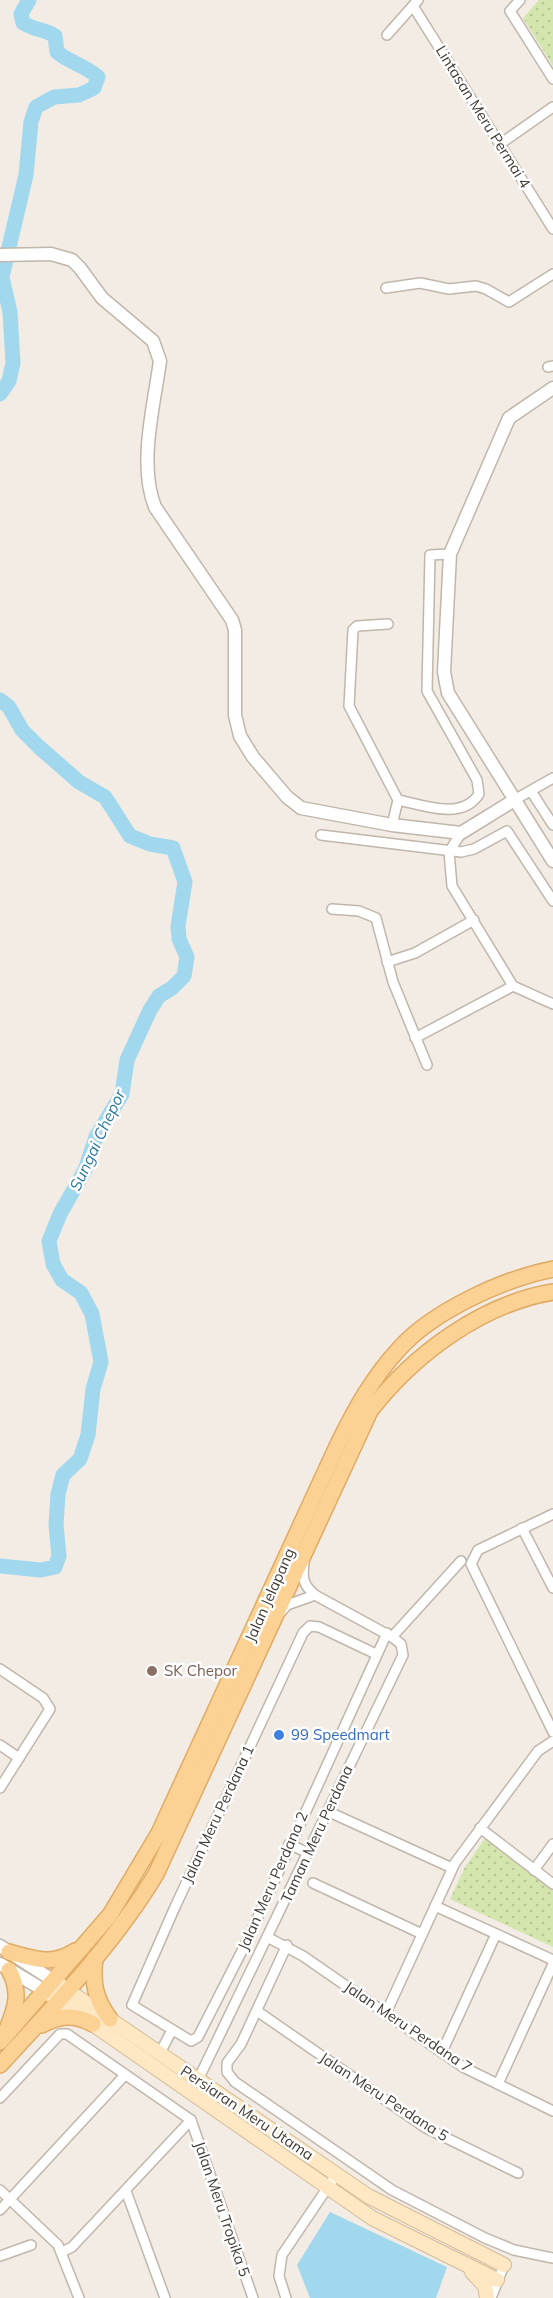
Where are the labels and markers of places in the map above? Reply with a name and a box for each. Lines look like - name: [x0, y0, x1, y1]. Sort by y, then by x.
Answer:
- place label: SK Chepor: [164, 1661, 238, 1680]
- marker: SK Chepor: [145, 1664, 159, 1678]
- place label: 99 Speedmart: [291, 1725, 390, 1744]
- marker: 99 Speedmart: [272, 1728, 286, 1742]

